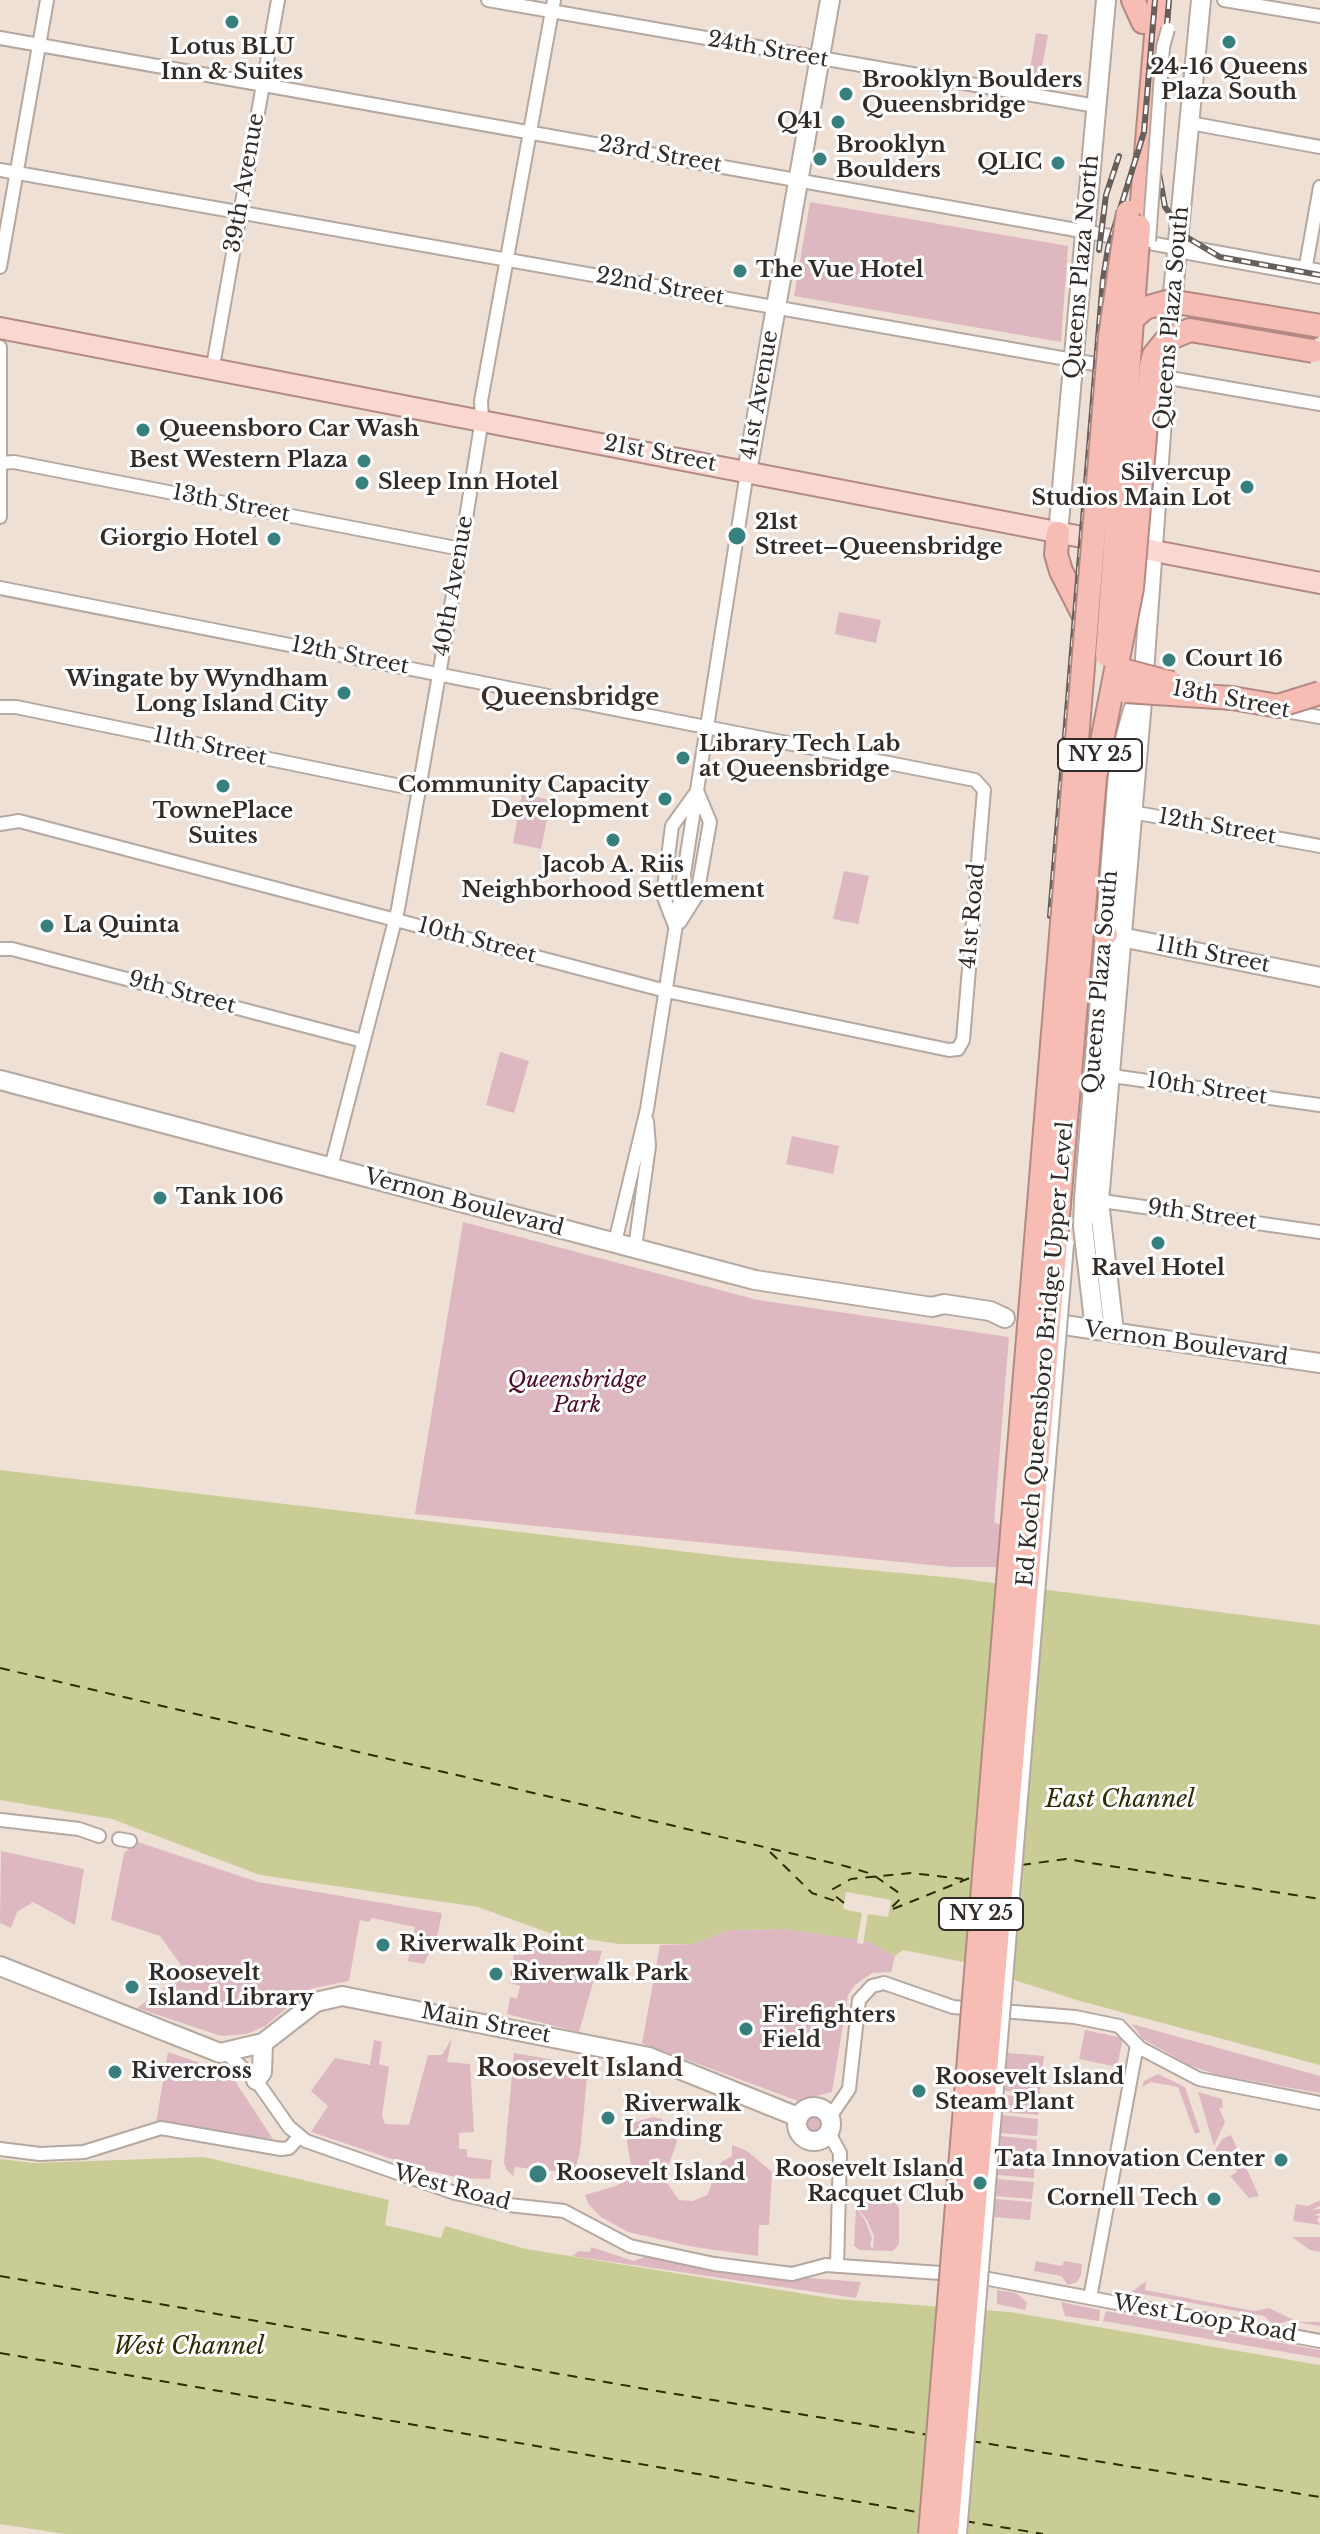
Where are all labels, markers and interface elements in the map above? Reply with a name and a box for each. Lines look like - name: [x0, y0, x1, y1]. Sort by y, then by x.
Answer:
- marker: Lotus BLU Inn & Suites: [223, 13, 241, 31]
- street label: 24th Street: [705, 26, 831, 74]
- marker: 24-16 Queens Plaza South: [1220, 33, 1238, 51]
- place label: Lotus BLU Inn & Suites: [161, 35, 303, 86]
- place label: 24-16 Queens Plaza South: [1150, 55, 1308, 106]
- place label: Brooklyn Boulders Queensbridge: [862, 68, 1082, 120]
- marker: Brooklyn Boulders Queensbridge: [837, 85, 855, 103]
- place label: Q41: [777, 109, 822, 135]
- street label: 39th Avenue: [220, 111, 270, 255]
- marker: Q41: [829, 113, 847, 131]
- street label: 23rd Street: [596, 131, 724, 179]
- place label: Brooklyn Boulders: [836, 133, 946, 184]
- marker: Brooklyn Boulders: [811, 150, 829, 168]
- place label: QLIC: [977, 150, 1042, 176]
- marker: QLIC: [1049, 154, 1067, 172]
- street label: Queens Plaza North: [1059, 154, 1105, 380]
- street label: Queens Plaza South: [1149, 205, 1195, 431]
- place label: The Vue Hotel: [756, 258, 924, 284]
- marker: The Vue Hotel: [731, 262, 749, 280]
- street label: 22nd Street: [594, 263, 726, 311]
- street label: 41st Avenue: [736, 328, 784, 462]
- place label: Queensboro Car Wash: [159, 417, 419, 443]
- marker: Queensboro Car Wash: [134, 421, 152, 439]
- street label: 21st Street: [601, 430, 719, 478]
- place label: Best Western Plaza: [129, 448, 348, 474]
- marker: Best Western Plaza: [355, 452, 373, 470]
- place label: Silvercup Studios Main Lot: [1032, 461, 1231, 512]
- place label: Sleep Inn Hotel: [378, 470, 558, 496]
- marker: Sleep Inn Hotel: [353, 474, 371, 492]
- marker: Silvercup Studios Main Lot: [1238, 478, 1256, 496]
- street label: 13th Street: [170, 480, 292, 528]
- place label: 21st Street–Queensbridge: [755, 510, 1002, 562]
- street label: 40th Avenue: [429, 514, 479, 658]
- marker: 21st Street–Queensbridge: [726, 525, 748, 547]
- place label: Giorgio Hotel: [100, 526, 258, 552]
- marker: Giorgio Hotel: [265, 530, 283, 548]
- street label: 12th Street: [289, 632, 411, 680]
- place label: Court 16: [1185, 647, 1283, 673]
- marker: Court 16: [1160, 651, 1178, 669]
- place label: Wingate by Wyndham Long Island City: [66, 667, 328, 718]
- street label: 13th Street: [1170, 676, 1292, 724]
- marker: Wingate by Wyndham Long Island City: [335, 684, 353, 702]
- district label: Queensbridge: [481, 684, 659, 712]
- street label: 11th Street: [151, 722, 269, 772]
- place label: Library Tech Lab at Queensbridge: [699, 732, 900, 784]
- road number: NY 25: [1058, 739, 1142, 771]
- marker: Library Tech Lab at Queensbridge: [674, 749, 692, 767]
- place label: Community Capacity Development: [398, 773, 649, 824]
- marker: TownePlace Suites: [214, 777, 232, 795]
- marker: Community Capacity Development: [656, 790, 674, 808]
- place label: TownePlace Suites: [153, 799, 293, 850]
- street label: 12th Street: [1156, 804, 1278, 850]
- marker: Jacob A. Riis Neighborhood Settlement: [604, 831, 622, 849]
- place label: Jacob A. Riis Neighborhood Settlement: [462, 853, 764, 904]
- street label: 41st Road: [955, 862, 991, 970]
- street label: Queens Plaza South: [1078, 869, 1124, 1095]
- place label: La Quinta: [63, 913, 180, 939]
- street label: 10th Street: [415, 913, 539, 969]
- marker: La Quinta: [38, 917, 56, 935]
- street label: 11th Street: [1154, 931, 1272, 979]
- street label: 9th Street: [125, 966, 239, 1020]
- street label: 10th Street: [1145, 1067, 1269, 1111]
- street label: Ed Koch Queensboro Bridge Upper Level: [1012, 1120, 1080, 1588]
- street label: Vernon Boulevard: [361, 1164, 567, 1242]
- place label: Tank 106: [176, 1185, 284, 1211]
- marker: Tank 106: [151, 1189, 169, 1207]
- street label: 9th Street: [1146, 1194, 1258, 1236]
- marker: Ravel Hotel: [1149, 1234, 1167, 1252]
- place label: Ravel Hotel: [1091, 1256, 1225, 1282]
- street label: Vernon Boulevard: [1082, 1317, 1290, 1371]
- park label: Queensbridge Park: [508, 1368, 646, 1420]
- water label: East Channel: [1045, 1786, 1195, 1814]
- road number: NY 25: [939, 1898, 1023, 1930]
- place label: Riverwalk Point: [399, 1932, 584, 1958]
- marker: Riverwalk Point: [374, 1936, 392, 1954]
- place label: Roosevelt Island Library: [148, 1961, 313, 2012]
- place label: Riverwalk Park: [512, 1961, 689, 1987]
- marker: Riverwalk Park: [487, 1965, 505, 1983]
- marker: Roosevelt Island Library: [123, 1978, 141, 1996]
- street label: Main Street: [419, 1999, 553, 2049]
- place label: Firefighters Field: [762, 2003, 896, 2054]
- marker: Firefighters Field: [737, 2020, 755, 2038]
- district label: Roosevelt Island: [477, 2055, 683, 2083]
- place label: Rivercross: [131, 2059, 252, 2085]
- marker: Rivercross: [106, 2063, 124, 2081]
- place label: Roosevelt Island Steam Plant: [935, 2065, 1124, 2116]
- marker: Roosevelt Island Steam Plant: [910, 2082, 928, 2100]
- place label: Riverwalk Landing: [624, 2092, 741, 2144]
- marker: Riverwalk Landing: [599, 2109, 617, 2127]
- place label: Tata Innovation Center: [995, 2147, 1265, 2173]
- marker: Tata Innovation Center: [1272, 2151, 1290, 2169]
- place label: Roosevelt Island Racquet Club: [775, 2157, 964, 2208]
- street label: West Road: [391, 2160, 513, 2216]
- place label: Roosevelt Island: [556, 2161, 745, 2187]
- marker: Roosevelt Island: [527, 2163, 549, 2185]
- marker: Roosevelt Island Racquet Club: [971, 2174, 989, 2192]
- place label: Cornell Tech: [1047, 2186, 1198, 2212]
- marker: Cornell Tech: [1205, 2190, 1223, 2208]
- street label: West Loop Road: [1111, 2290, 1299, 2348]
- water label: West Channel: [113, 2333, 265, 2361]

